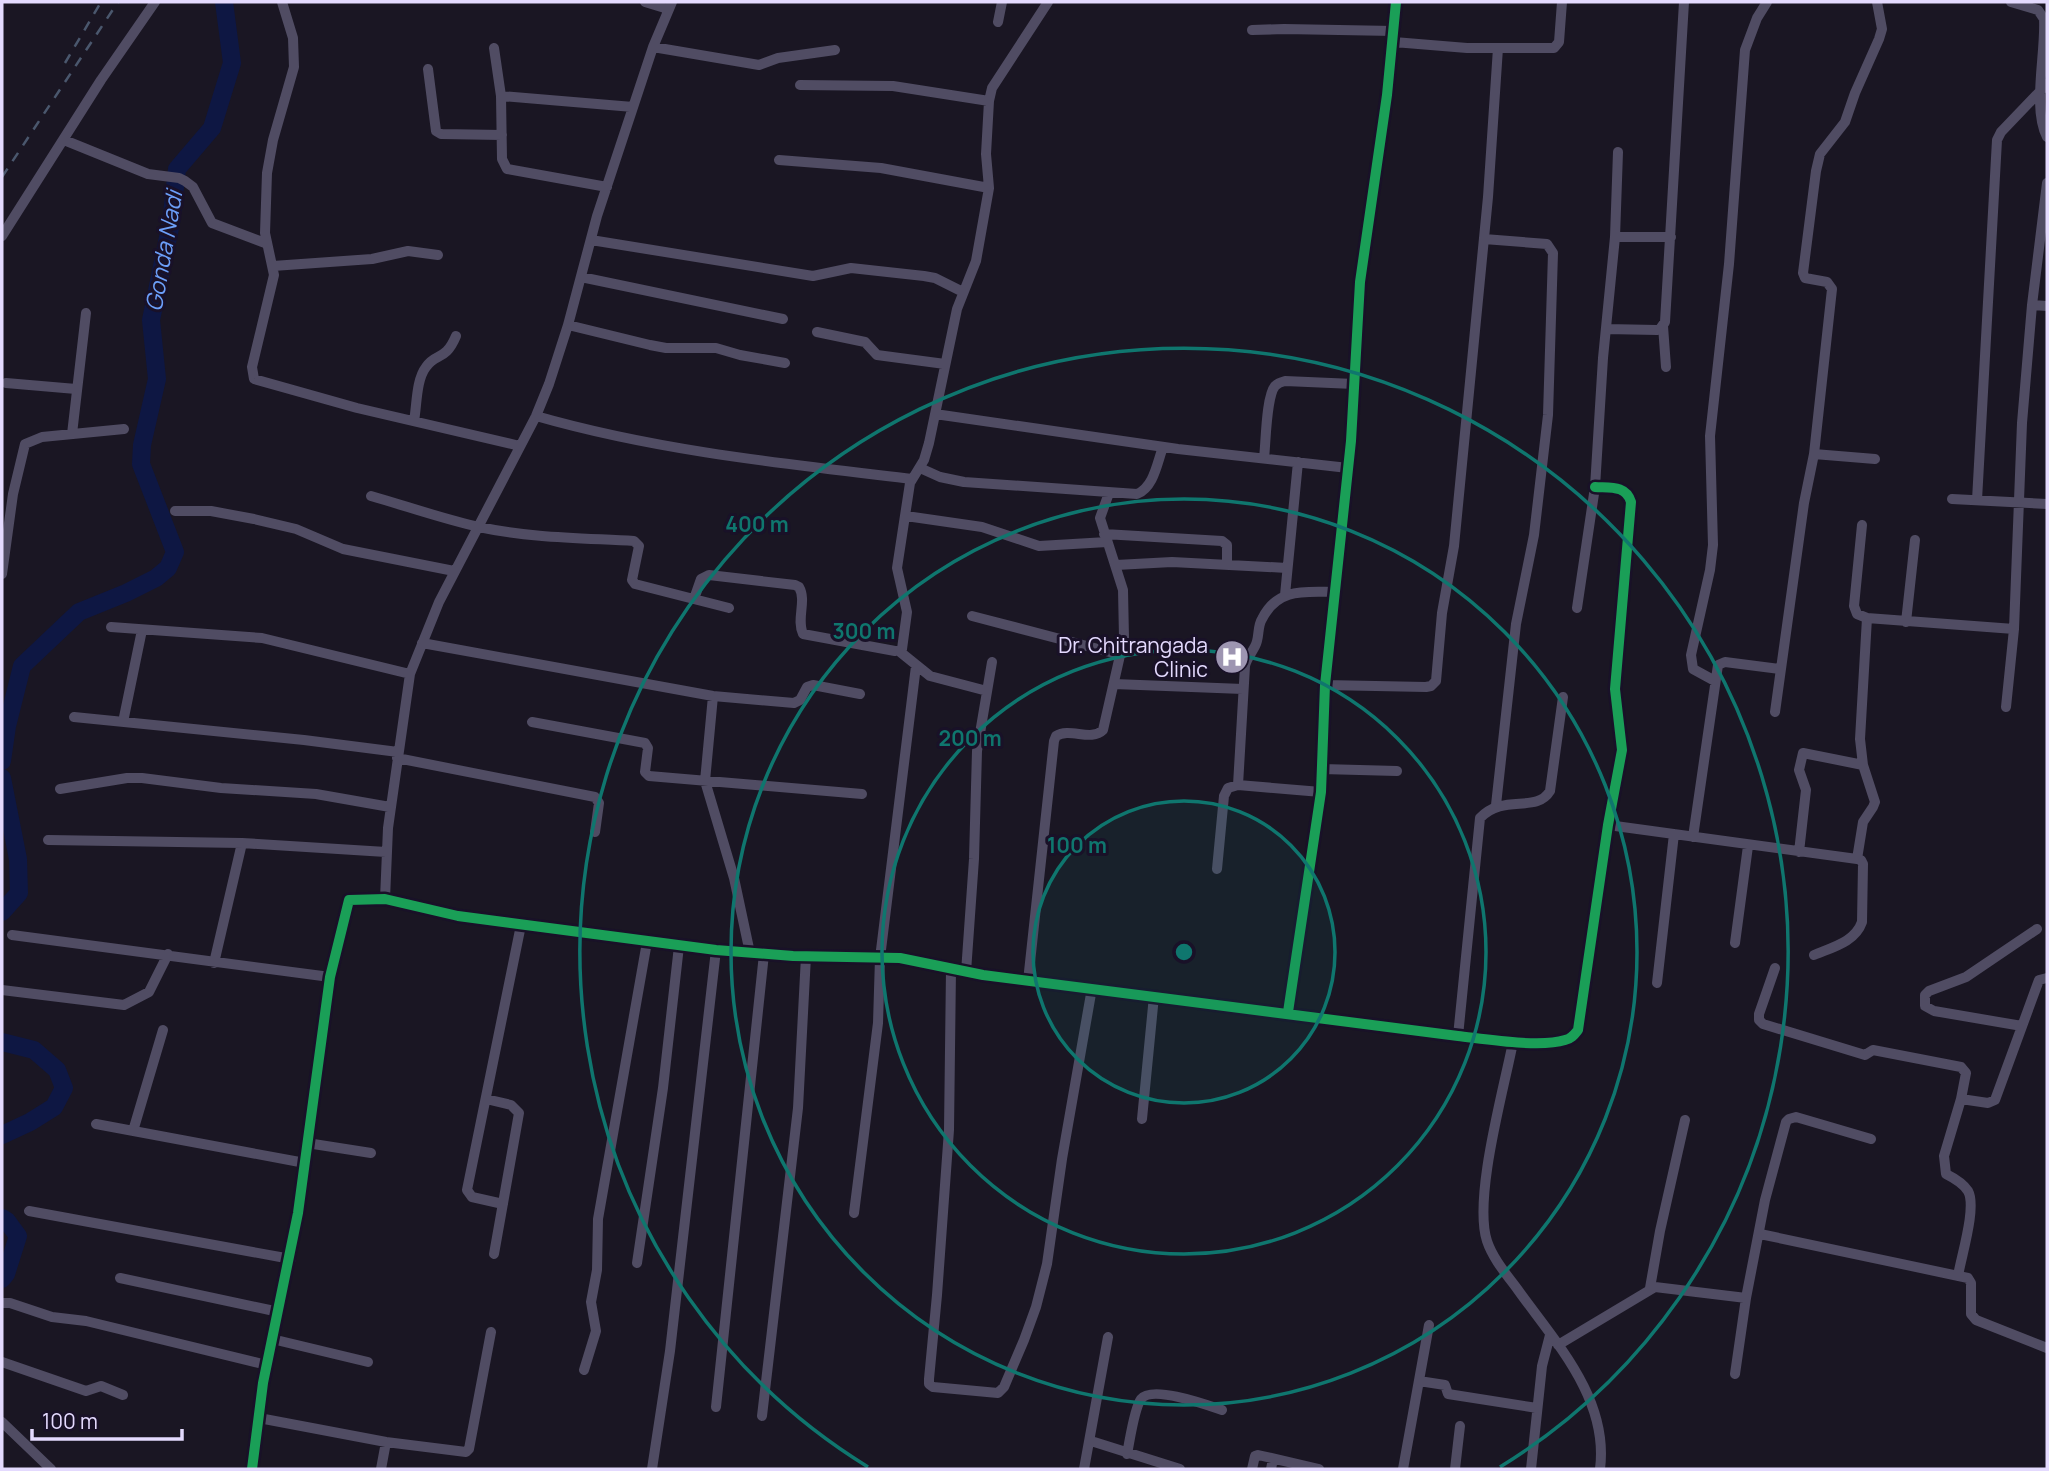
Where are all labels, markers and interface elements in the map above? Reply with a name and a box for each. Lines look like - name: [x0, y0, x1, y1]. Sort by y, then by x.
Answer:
- water label: Gonda Nadi: [137, 186, 190, 314]
- text: 400 m: [725, 510, 789, 538]
- text: 300 m: [833, 617, 895, 645]
- place label: Dr. Chitrangada Clinic: [1058, 631, 1208, 683]
- hospital icon: Dr. Chitrangada Clinic: [1213, 638, 1251, 676]
- text: 200 m: [938, 724, 1002, 752]
- text: 100 m: [1047, 831, 1107, 859]
- centre of rings: [1172, 940, 1196, 964]
- scale bar: [32, 1398, 182, 1442]
- text: 100 m: [42, 1407, 98, 1435]

